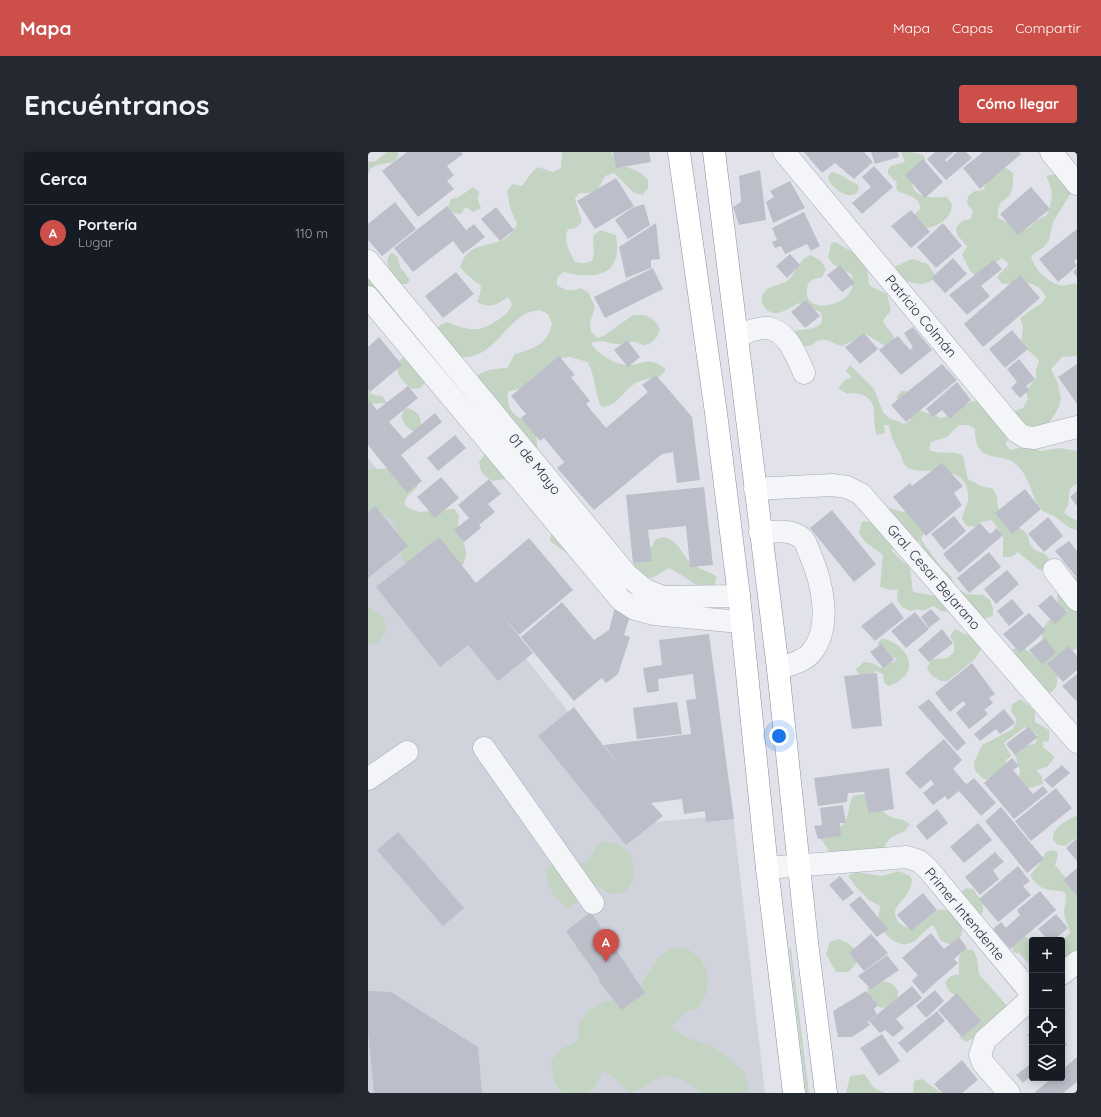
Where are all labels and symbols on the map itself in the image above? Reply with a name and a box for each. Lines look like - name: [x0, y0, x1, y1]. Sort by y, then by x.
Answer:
- street label: Patricio Colmán: [881, 271, 961, 361]
- street label: 01 de Mayo: [505, 430, 565, 498]
- street label: Gral. Cesar Bejarano: [883, 521, 985, 633]
- your location: [769, 726, 789, 746]
- street label: Primer Intendente: [921, 864, 1009, 964]
- pin: A: [593, 929, 619, 962]

